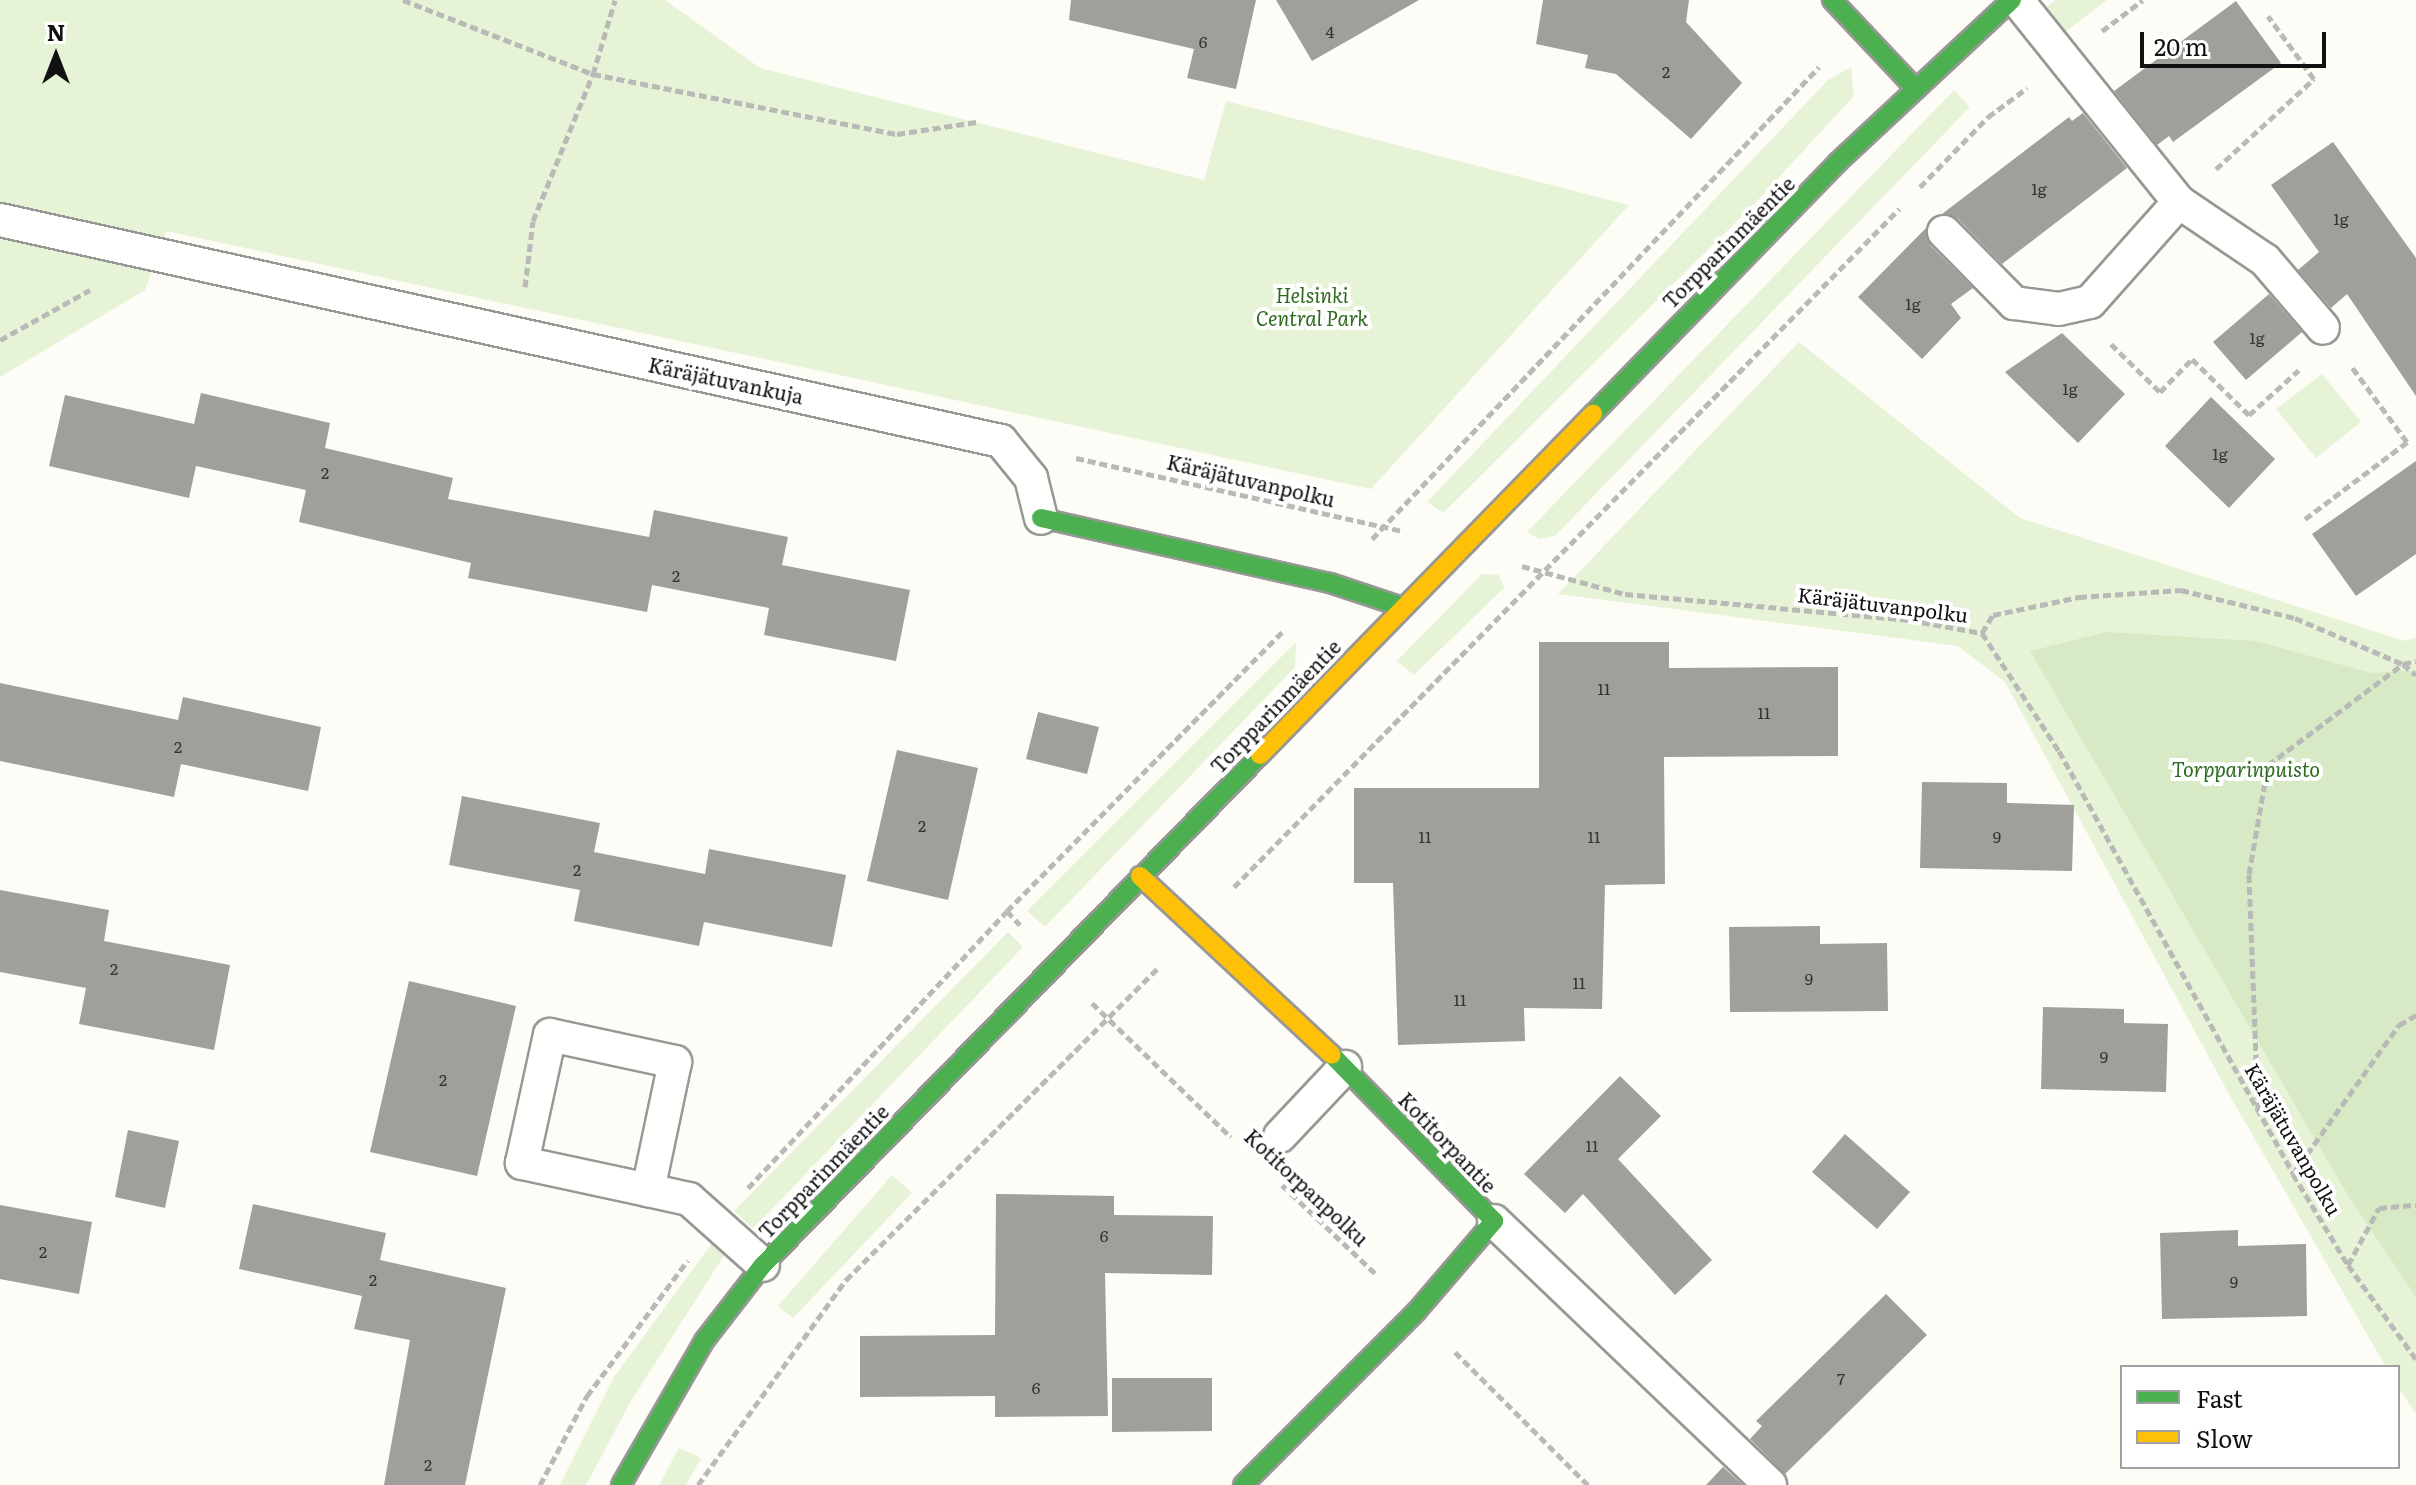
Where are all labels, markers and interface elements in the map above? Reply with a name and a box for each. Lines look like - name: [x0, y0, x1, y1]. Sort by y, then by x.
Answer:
- text: N: [47, 15, 65, 48]
- north arrow: [16, 16, 96, 96]
- scale bar: [2144, 16, 2330, 66]
- house number: 4: [1326, 21, 1334, 41]
- text: 20 m: [2154, 28, 2208, 63]
- house number: 6: [1199, 31, 1207, 51]
- house number: 2: [1662, 61, 1670, 81]
- street label: Torpparinmäentie: [1657, 171, 1799, 313]
- house number: 1g: [2031, 178, 2047, 198]
- house number: 1g: [2333, 208, 2349, 228]
- park label: Helsinki Central Park: [1256, 283, 1368, 330]
- house number: 1g: [1905, 293, 1921, 313]
- house number: 1g: [2249, 327, 2265, 347]
- street label: Käräjätuvankuja: [646, 352, 806, 408]
- house number: 1g: [2062, 378, 2078, 398]
- house number: 1g: [2212, 443, 2228, 463]
- street label: Käräjätuvanpolku: [1165, 449, 1337, 511]
- house number: 2: [321, 462, 329, 482]
- house number: 2: [672, 565, 680, 585]
- street label: Käräjätuvanpolku: [1796, 582, 1970, 626]
- street label: Torpparinmäentie: [1205, 634, 1345, 778]
- house number: 11: [1597, 678, 1611, 698]
- house number: 11: [1757, 702, 1771, 722]
- house number: 2: [174, 736, 182, 756]
- park label: Torpparinpuisto: [2172, 756, 2320, 780]
- house number: 2: [918, 815, 926, 835]
- house number: 11: [1418, 826, 1432, 846]
- house number: 11: [1587, 826, 1601, 846]
- house number: 9: [1993, 826, 2001, 846]
- house number: 2: [573, 859, 581, 879]
- house number: 2: [110, 958, 118, 978]
- house number: 9: [1805, 968, 1813, 988]
- house number: 11: [1572, 972, 1586, 992]
- house number: 11: [1453, 989, 1467, 1009]
- house number: 9: [2100, 1046, 2108, 1066]
- street label: Käräjätuvanpolku: [2241, 1059, 2347, 1219]
- house number: 2: [439, 1069, 447, 1089]
- street label: Kotitorpantie: [1394, 1087, 1502, 1197]
- street label: Torpparinmäentie: [753, 1099, 893, 1243]
- street label: Kotitorpanpolku: [1240, 1124, 1374, 1250]
- house number: 11: [1585, 1135, 1599, 1155]
- house number: 6: [1100, 1225, 1108, 1245]
- house number: 2: [39, 1241, 47, 1261]
- house number: 2: [369, 1269, 377, 1289]
- house number: 9: [2230, 1271, 2238, 1291]
- legend: [2120, 1365, 2400, 1469]
- house number: 7: [1837, 1368, 1845, 1388]
- house number: 6: [1032, 1377, 1040, 1397]
- text: Fast: [2196, 1380, 2243, 1415]
- text: Slow: [2196, 1420, 2253, 1455]
- house number: 2: [424, 1454, 432, 1474]

